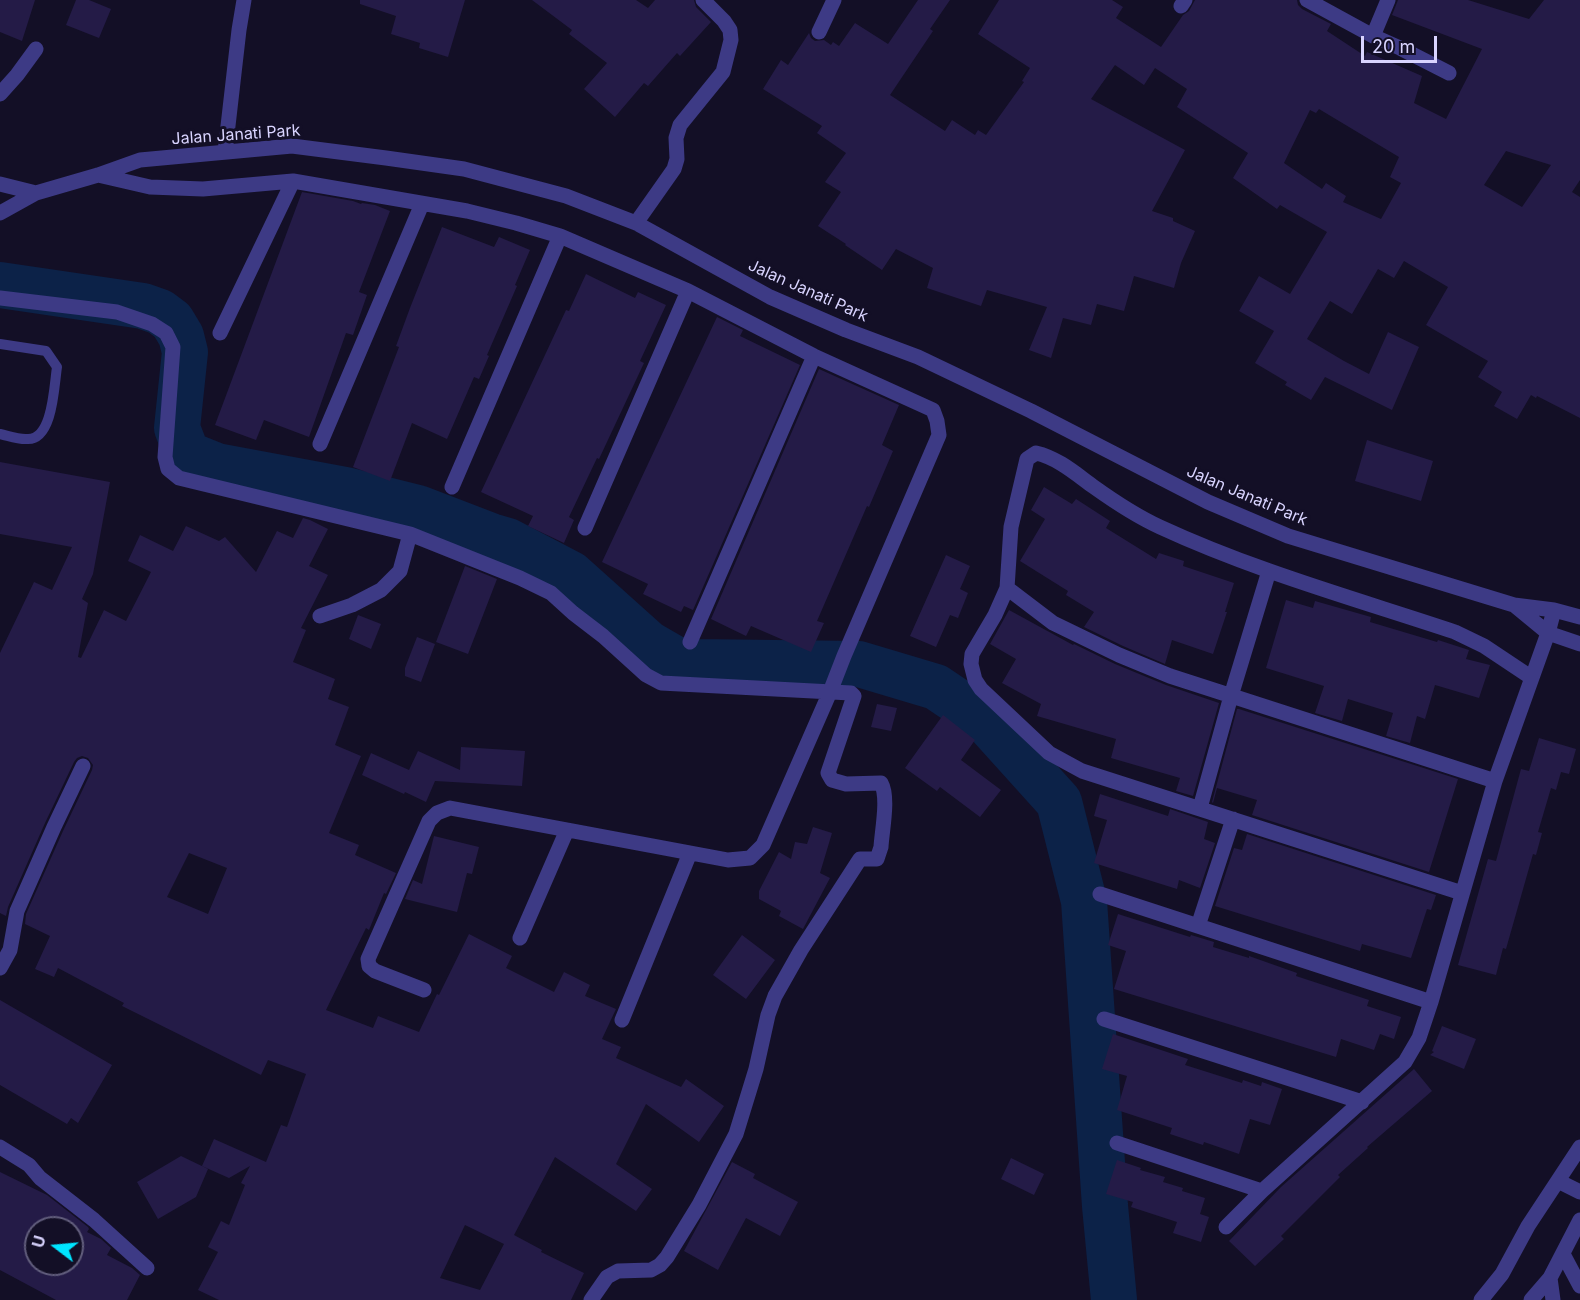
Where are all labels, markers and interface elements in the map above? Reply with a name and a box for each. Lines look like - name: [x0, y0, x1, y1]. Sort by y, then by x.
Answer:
- scale bar: [1364, 24, 1440, 62]
- text: 20 m: [1372, 36, 1415, 57]
- street label: Jalan Janati Park: [171, 121, 301, 149]
- street label: Jalan Janati Park: [745, 256, 871, 326]
- street label: Jalan Janati Park: [1184, 462, 1310, 530]
- north arrow: [24, 1216, 84, 1276]
- text: U: [27, 1233, 50, 1250]

